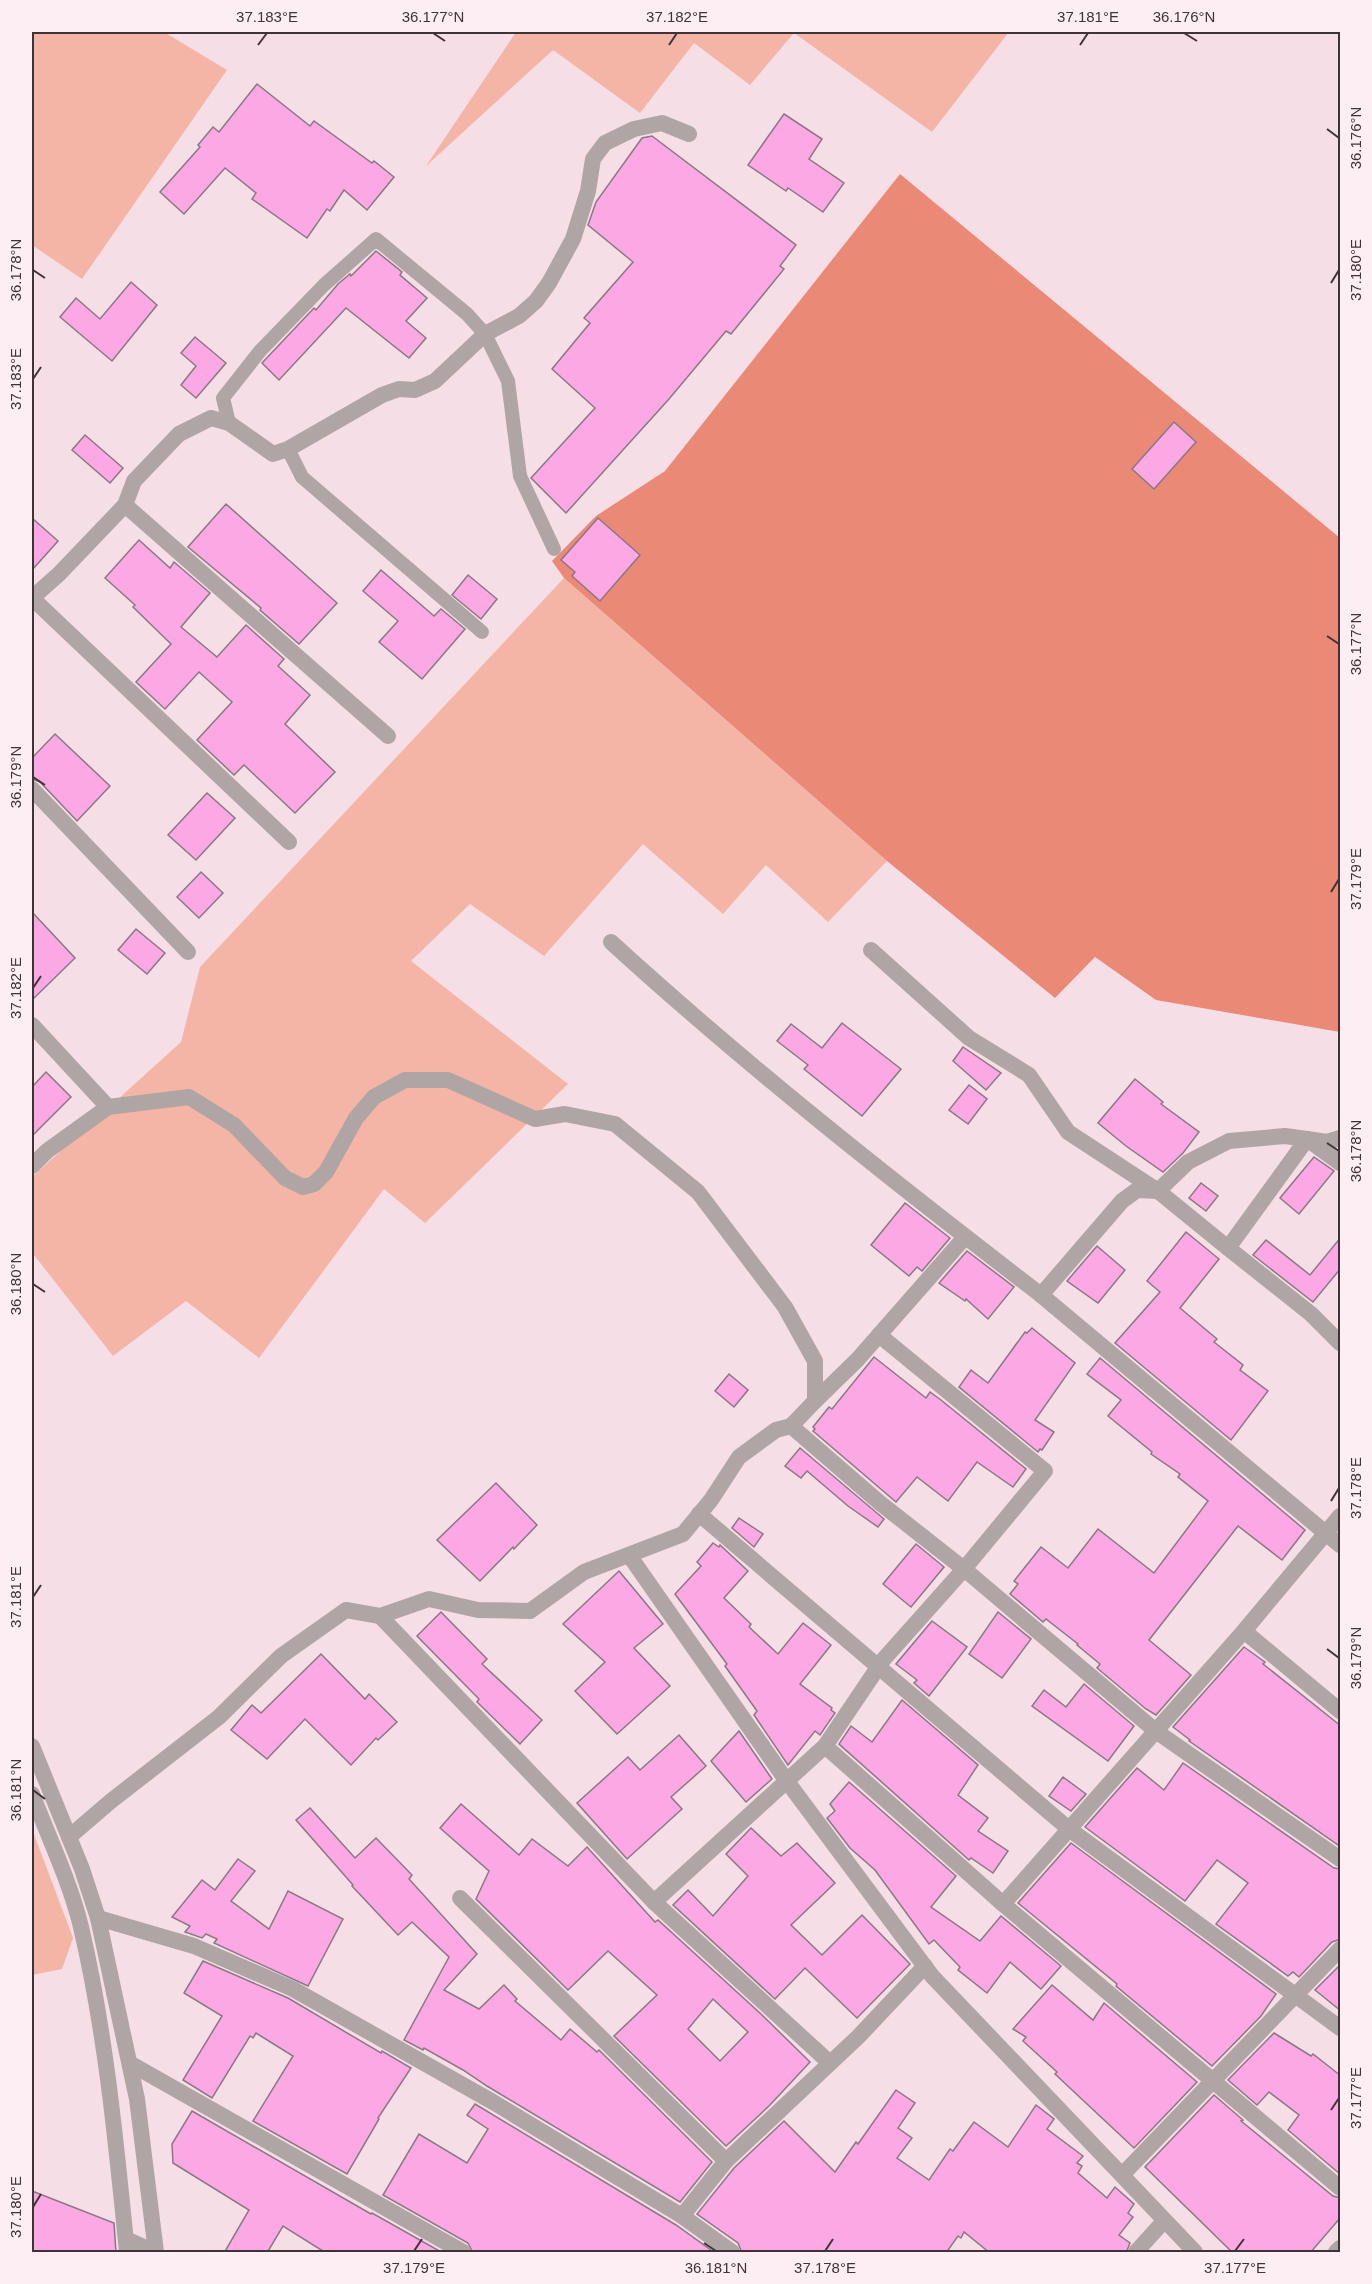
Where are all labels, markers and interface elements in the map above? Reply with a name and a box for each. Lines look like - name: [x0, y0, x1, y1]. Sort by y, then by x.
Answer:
- text: 37.183°E: [236, 8, 298, 25]
- text: 36.177°N: [402, 8, 464, 25]
- text: 37.182°E: [646, 8, 708, 25]
- text: 37.181°E: [1057, 8, 1119, 25]
- text: 36.176°N: [1153, 8, 1215, 25]
- text: 36.176°N: [1347, 107, 1364, 169]
- text: 36.178°N: [7, 239, 24, 301]
- text: 37.180°E: [1347, 239, 1364, 301]
- text: 37.183°E: [7, 348, 24, 410]
- text: 36.177°N: [1347, 613, 1364, 675]
- text: 36.179°N: [7, 746, 24, 808]
- text: 37.179°E: [1347, 848, 1364, 910]
- text: 37.182°E: [7, 957, 24, 1019]
- text: 36.178°N: [1347, 1120, 1364, 1182]
- text: 36.180°N: [7, 1253, 24, 1315]
- text: 37.178°E: [1347, 1457, 1364, 1519]
- text: 37.181°E: [7, 1566, 24, 1628]
- text: 36.179°N: [1347, 1627, 1364, 1689]
- text: 36.181°N: [7, 1759, 24, 1821]
- text: 37.177°E: [1347, 2067, 1364, 2129]
- text: 37.180°E: [7, 2176, 24, 2238]
- text: 37.179°E: [383, 2259, 445, 2276]
- text: 36.181°N: [685, 2259, 747, 2276]
- text: 37.178°E: [794, 2259, 856, 2276]
- text: 37.177°E: [1204, 2259, 1266, 2276]

